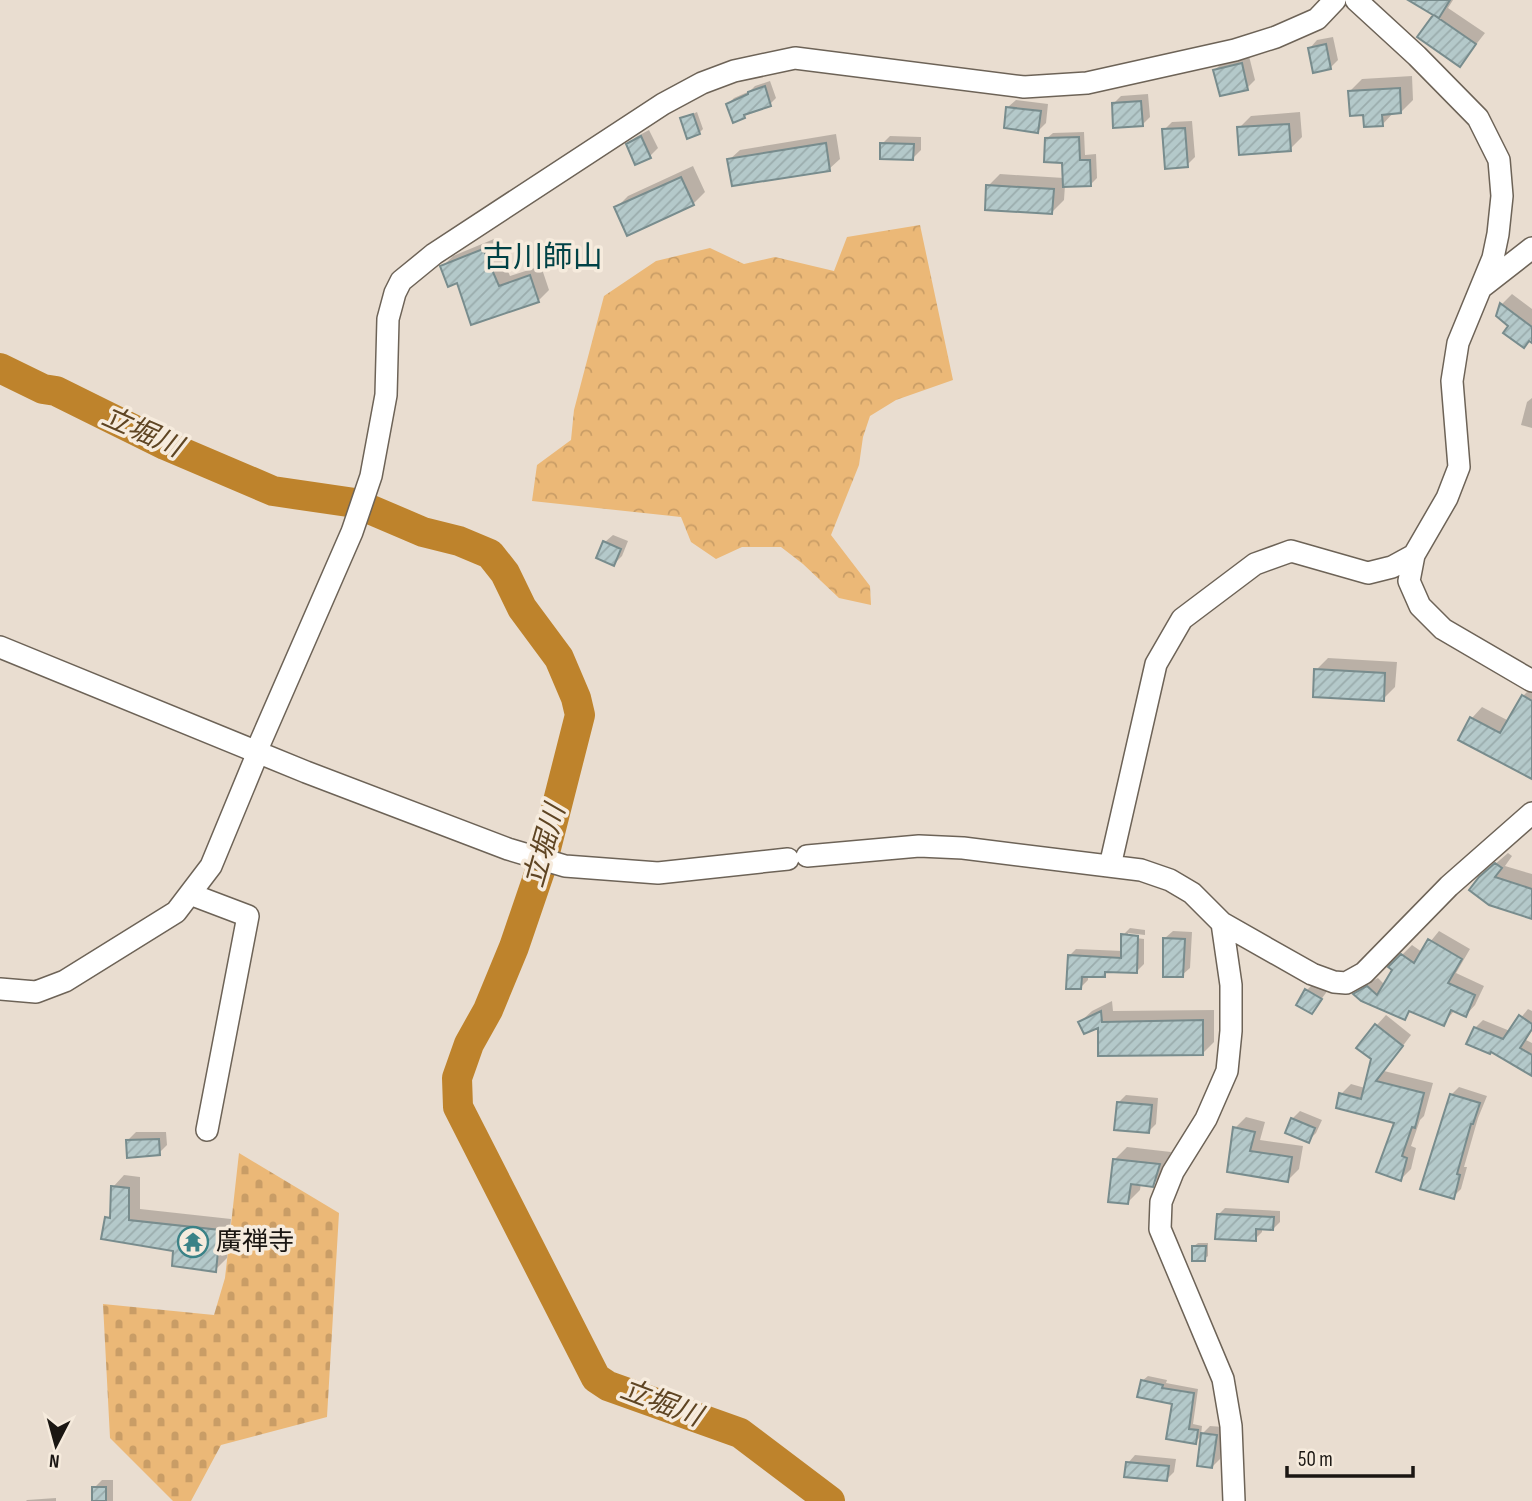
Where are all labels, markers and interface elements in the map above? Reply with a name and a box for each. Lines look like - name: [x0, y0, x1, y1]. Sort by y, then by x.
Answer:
- district label: 古川師山: [483, 240, 603, 276]
- water label: 立堀川: [97, 400, 190, 465]
- water label: 立堀川: [518, 798, 573, 891]
- temple icon: 廣禅寺: [176, 1225, 210, 1259]
- place label: 廣禅寺: [216, 1227, 294, 1258]
- water label: 立堀川: [616, 1373, 709, 1435]
- north arrow: [21, 1410, 91, 1480]
- scale bar: [1287, 1434, 1413, 1478]
- text: 50 m: [1298, 1447, 1333, 1472]
- text: N: [48, 1448, 61, 1472]

